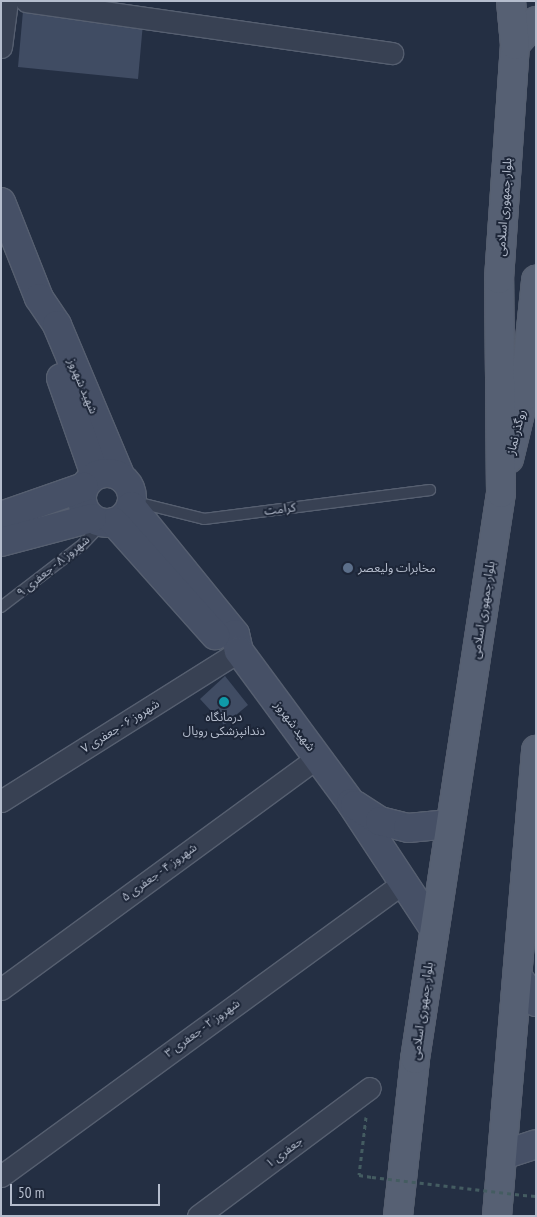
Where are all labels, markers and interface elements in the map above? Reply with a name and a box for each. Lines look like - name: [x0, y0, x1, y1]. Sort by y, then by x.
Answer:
- street label: بلوار جمهوری اسلامی: [493, 157, 515, 257]
- street label: شهید شهروز: [65, 356, 101, 416]
- street label: روگذر نماز: [503, 408, 529, 456]
- street label: کرامت: [263, 500, 297, 518]
- street label: شهروز ۸ - جعفری ۹: [13, 532, 93, 600]
- street label: بلوار جمهوری اسلامی: [468, 560, 498, 660]
- place label: مخابرات ولیعصر: [358, 561, 436, 575]
- marker: مخابرات ولیعصر: [342, 562, 354, 574]
- street label: شهروز ۶ - جعفری ۷: [78, 696, 162, 756]
- marker: درمانگاه دندانپزشکی رویال: [218, 696, 230, 708]
- street label: شهید شهروز: [272, 698, 318, 754]
- place label: درمانگاه دندانپزشکی رویال: [183, 710, 265, 738]
- street label: شهروز ۴ - جعفری ۵: [118, 840, 200, 904]
- street label: بلوار جمهوری اسلامی: [408, 961, 436, 1061]
- street label: شهروز ۲ - جعفری ۳: [161, 996, 243, 1060]
- street label: جعفری ۱: [263, 1133, 305, 1171]
- scale bar: [12, 1174, 162, 1206]
- text: 50 m: [18, 1183, 44, 1202]

